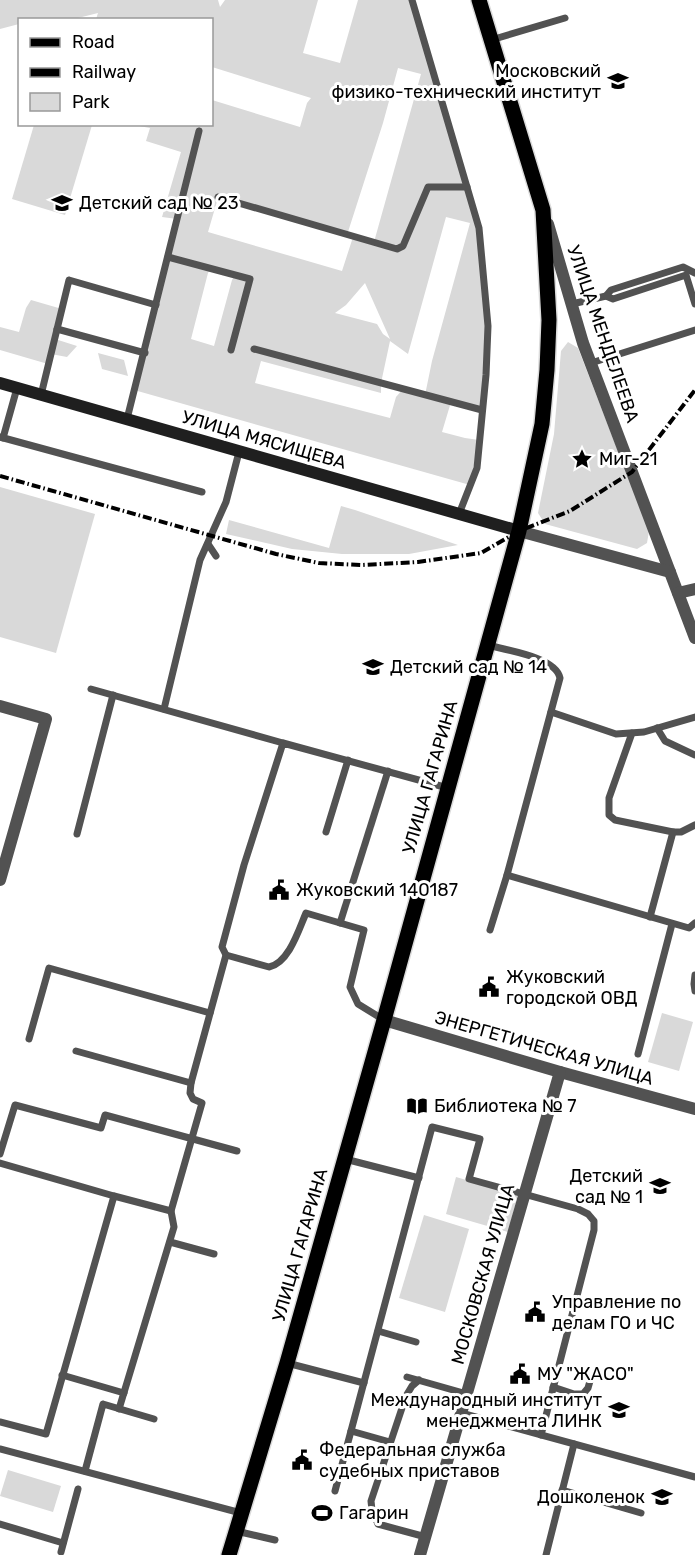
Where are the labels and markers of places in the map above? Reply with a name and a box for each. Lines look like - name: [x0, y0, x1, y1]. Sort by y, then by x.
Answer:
- place label: Московский физико-технический институт: [332, 60, 601, 103]
- school or university icon: Московский физико-технический институт: [606, 69, 630, 93]
- school or university icon: Детский сад № 23: [50, 191, 74, 215]
- place label: Детский сад № 23: [79, 192, 239, 214]
- place icon: Миг-21: [570, 447, 594, 471]
- place label: Миг-21: [599, 448, 657, 470]
- school or university icon: Детский сад № 14: [361, 655, 385, 679]
- place label: Детский сад № 14: [390, 656, 547, 678]
- public building icon: Жуковский 140187: [267, 878, 291, 902]
- place label: Жуковский 140187: [296, 879, 458, 901]
- place label: Жуковский городской ОВД: [506, 966, 638, 1009]
- public building icon: Жуковский городской ОВД: [477, 975, 501, 999]
- library icon: Библиотека № 7: [405, 1094, 429, 1118]
- place label: Библиотека № 7: [434, 1095, 576, 1117]
- place label: Детский сад № 1: [569, 1165, 643, 1208]
- school or university icon: Детский сад № 1: [648, 1174, 672, 1198]
- place label: Управление по делам ГО и ЧС: [552, 1291, 681, 1334]
- public building icon: Управление по делам ГО и ЧС: [523, 1300, 547, 1324]
- public building icon: МУ "ЖАСО": [508, 1362, 532, 1386]
- place label: МУ "ЖАСО": [537, 1363, 634, 1385]
- place label: Международный институт менеджмента ЛИНК: [370, 1389, 602, 1432]
- school or university icon: Международный институт менеджмента ЛИНК: [607, 1398, 631, 1422]
- place label: Федеральная служба судебных приставов: [319, 1439, 506, 1482]
- public building icon: Федеральная служба судебных приставов: [290, 1448, 314, 1472]
- school or university icon: Дошколенок: [650, 1485, 674, 1509]
- place label: Дошколенок: [537, 1486, 645, 1508]
- sports icon: Гагарин: [310, 1501, 334, 1525]
- place label: Гагарин: [339, 1502, 409, 1524]

